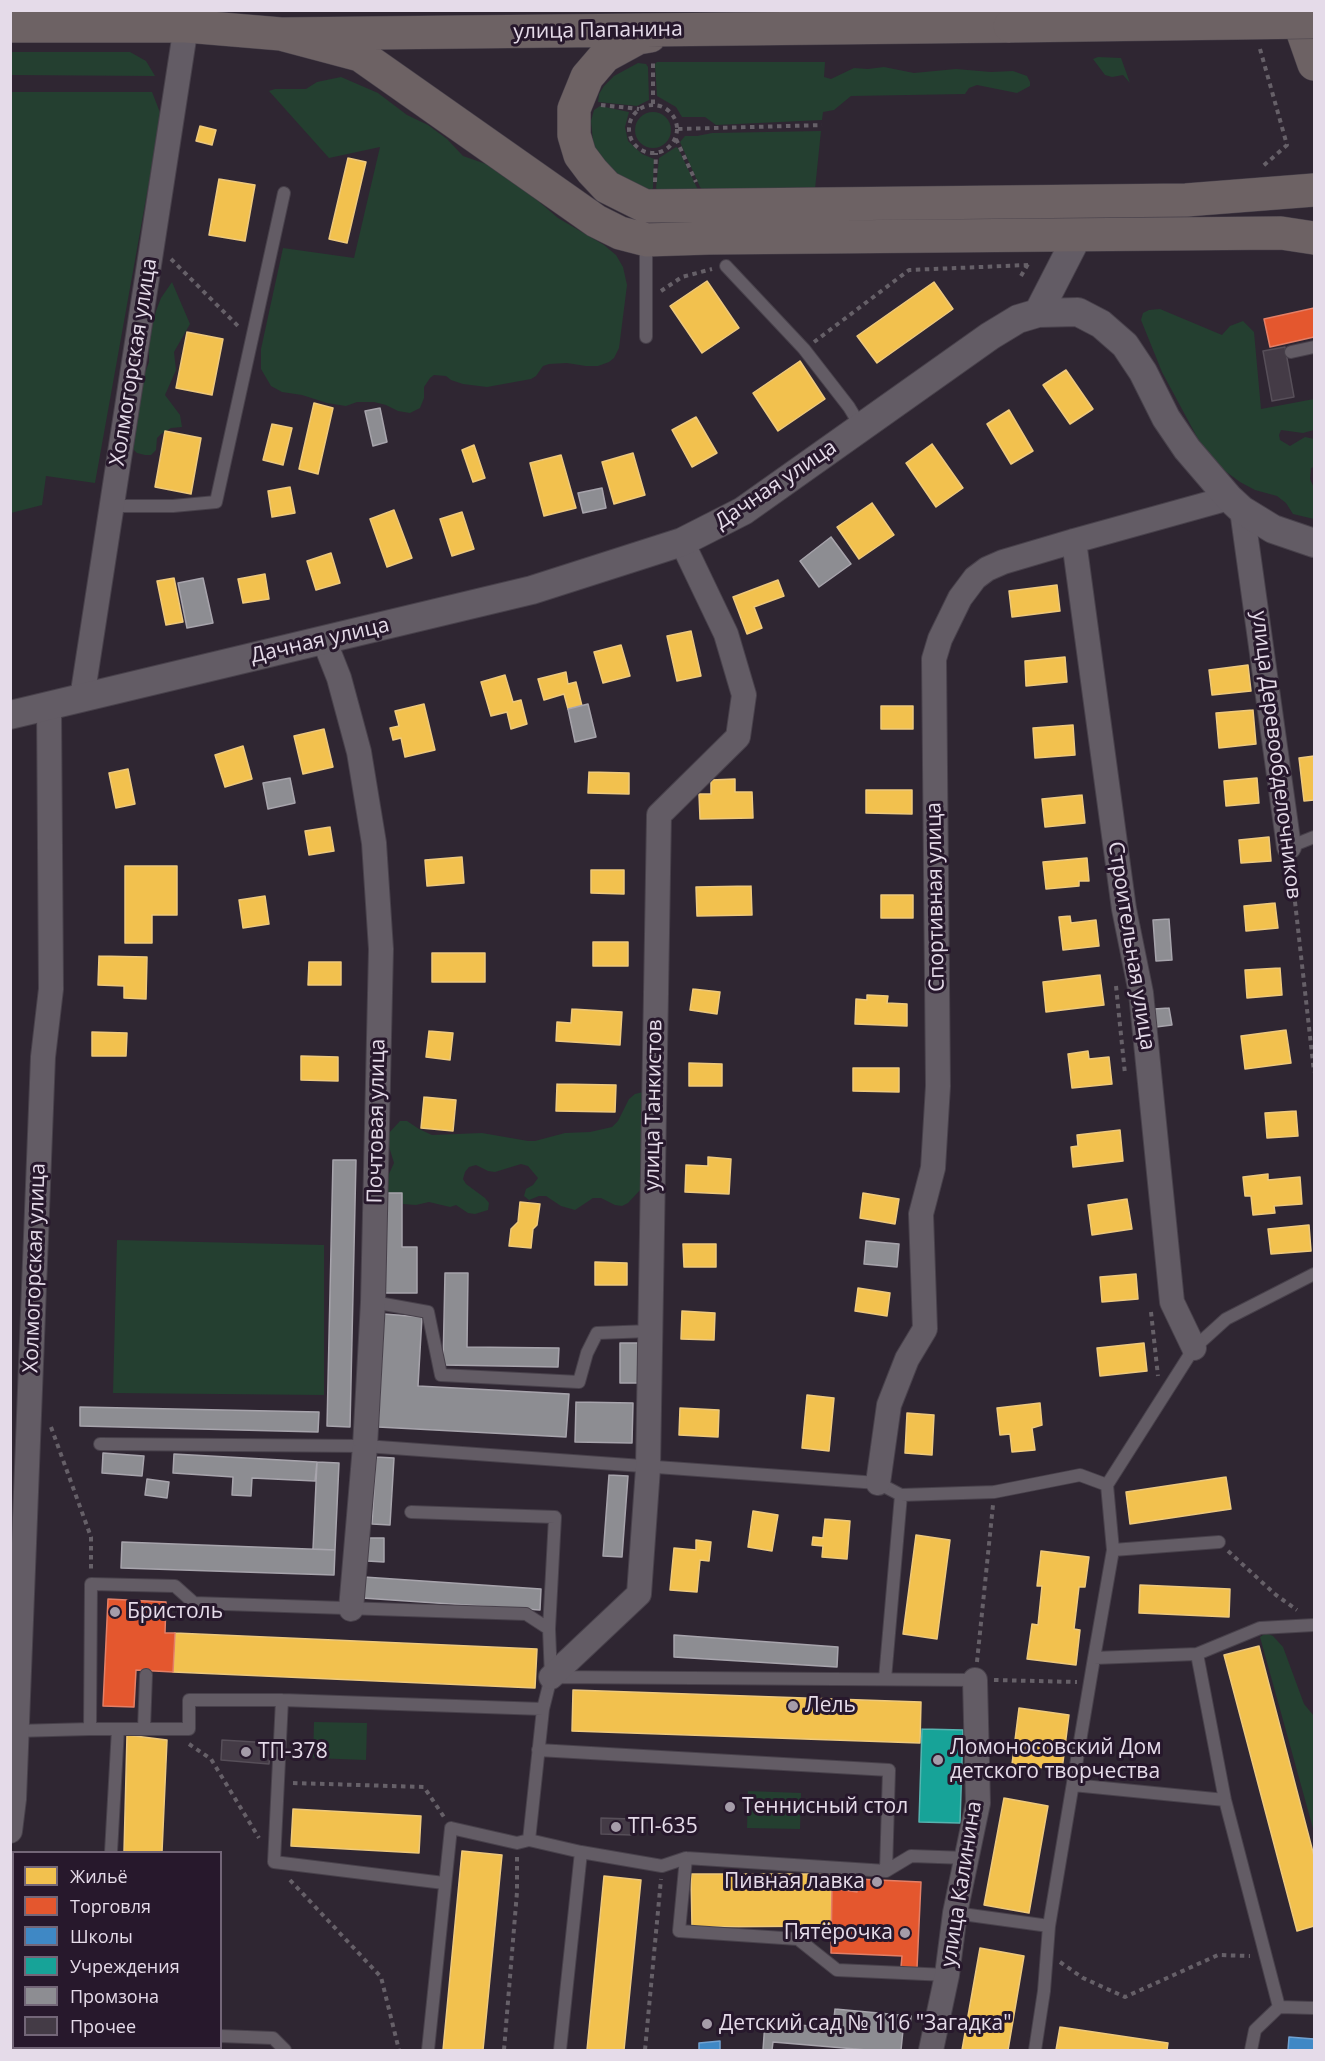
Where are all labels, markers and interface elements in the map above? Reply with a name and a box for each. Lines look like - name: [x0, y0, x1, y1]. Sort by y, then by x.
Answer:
- street label: улица Папанина: [513, 17, 683, 45]
- street label: Холмогорская улица: [105, 256, 163, 468]
- street label: Дачная улица: [710, 435, 842, 535]
- street label: улица Деревообделочников: [1246, 609, 1306, 901]
- street label: Дачная улица: [248, 613, 392, 669]
- street label: Спортивная улица: [922, 802, 950, 992]
- street label: Строительная улица: [1102, 840, 1160, 1052]
- street label: улица Танкистов: [640, 1019, 668, 1191]
- street label: Почтовая улица: [363, 1038, 391, 1204]
- street label: Холмогорская улица: [19, 1163, 51, 1373]
- place label: Бристоль: [127, 1599, 223, 1625]
- marker: Бристоль: [108, 1605, 122, 1619]
- place label: Лель: [805, 1693, 856, 1719]
- marker: Лель: [786, 1699, 800, 1713]
- place label: Ломоносовский Дом детского творчества: [950, 1735, 1162, 1785]
- place label: ТП-378: [258, 1739, 328, 1765]
- marker: ТП-378: [239, 1745, 253, 1759]
- marker: Ломоносовский Дом детского творчества: [931, 1753, 945, 1767]
- place label: Теннисный стол: [742, 1794, 908, 1820]
- street label: улица Калинина: [936, 1799, 988, 1969]
- marker: Теннисный стол: [723, 1800, 737, 1814]
- place label: ТП-635: [628, 1814, 698, 1840]
- marker: ТП-635: [609, 1820, 623, 1834]
- legend: [12, 1851, 222, 2049]
- text: Жильё: [70, 1864, 128, 1888]
- place label: Пивная лавка: [724, 1869, 865, 1895]
- marker: Пивная лавка: [870, 1875, 884, 1889]
- text: Торговля: [70, 1894, 151, 1918]
- place label: Пятёрочка: [784, 1920, 893, 1946]
- text: Школы: [70, 1924, 133, 1948]
- marker: Пятёрочка: [898, 1926, 912, 1940]
- text: Учреждения: [70, 1954, 180, 1978]
- text: Промзона: [70, 1984, 159, 2008]
- place label: Детский сад № 116 "Загадка": [719, 2011, 1012, 2037]
- text: Прочее: [70, 2014, 136, 2038]
- marker: Детский сад № 116 "Загадка": [700, 2017, 714, 2031]

